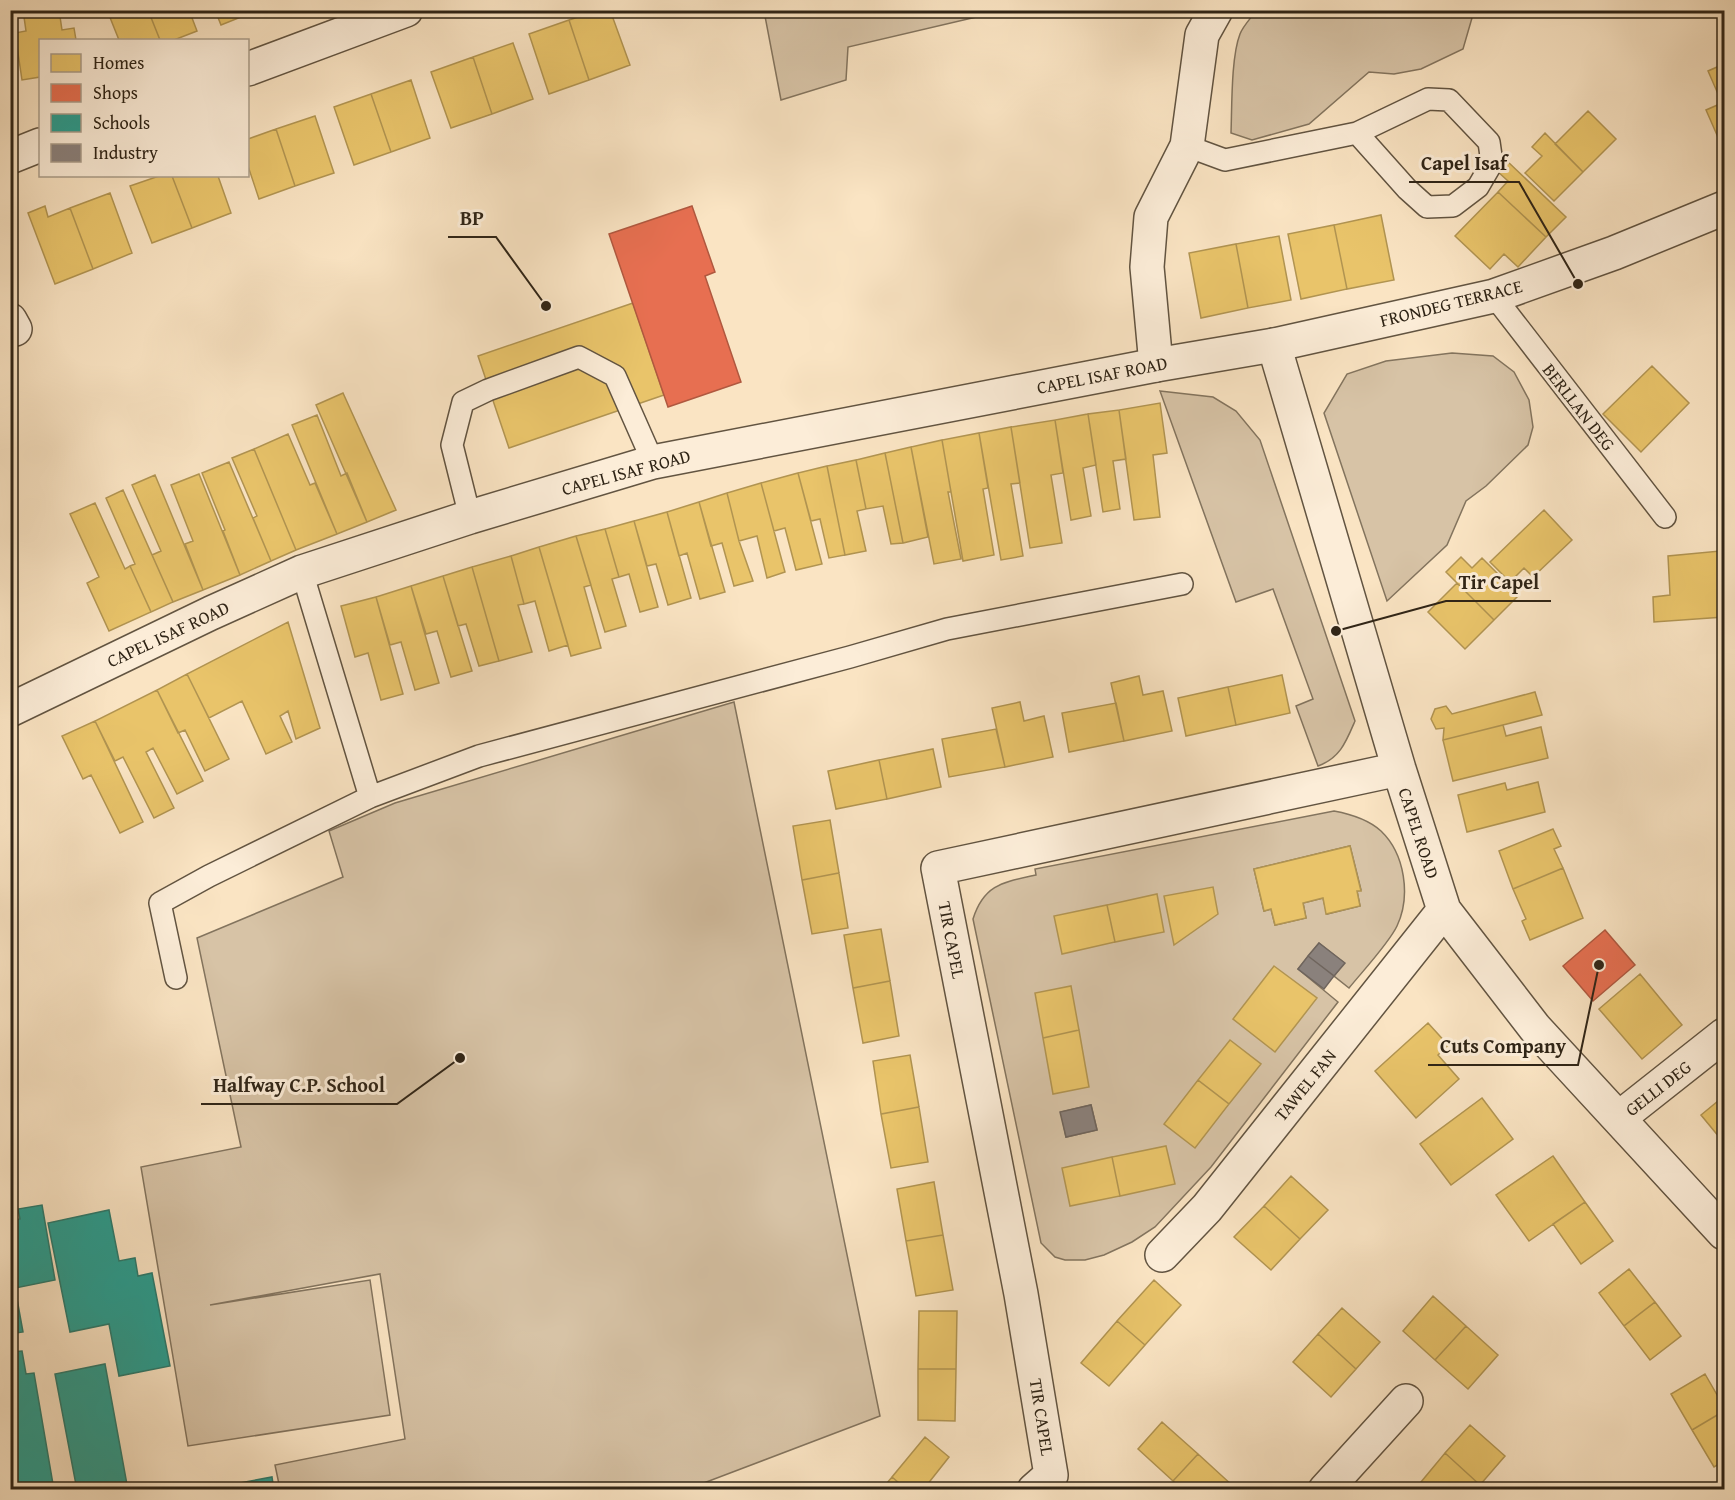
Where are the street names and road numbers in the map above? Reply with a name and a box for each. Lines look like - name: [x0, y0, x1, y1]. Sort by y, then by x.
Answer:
- street label: FRONDEG TERRACE: [1377, 272, 1525, 334]
- street label: CAPEL ISAF ROAD: [1034, 349, 1170, 401]
- street label: BERLLAN DEG: [1536, 358, 1622, 457]
- street label: CAPEL ISAF ROAD: [559, 442, 693, 502]
- street label: CAPEL ISAF ROAD: [102, 594, 234, 674]
- street label: CAPEL ROAD: [1392, 784, 1446, 882]
- street label: TIR CAPEL: [931, 899, 973, 981]
- street label: TAWEL FAN: [1267, 1043, 1343, 1127]
- street label: GELLI DEG: [1619, 1053, 1697, 1122]
- street label: TIR CAPEL: [1023, 1377, 1061, 1458]

